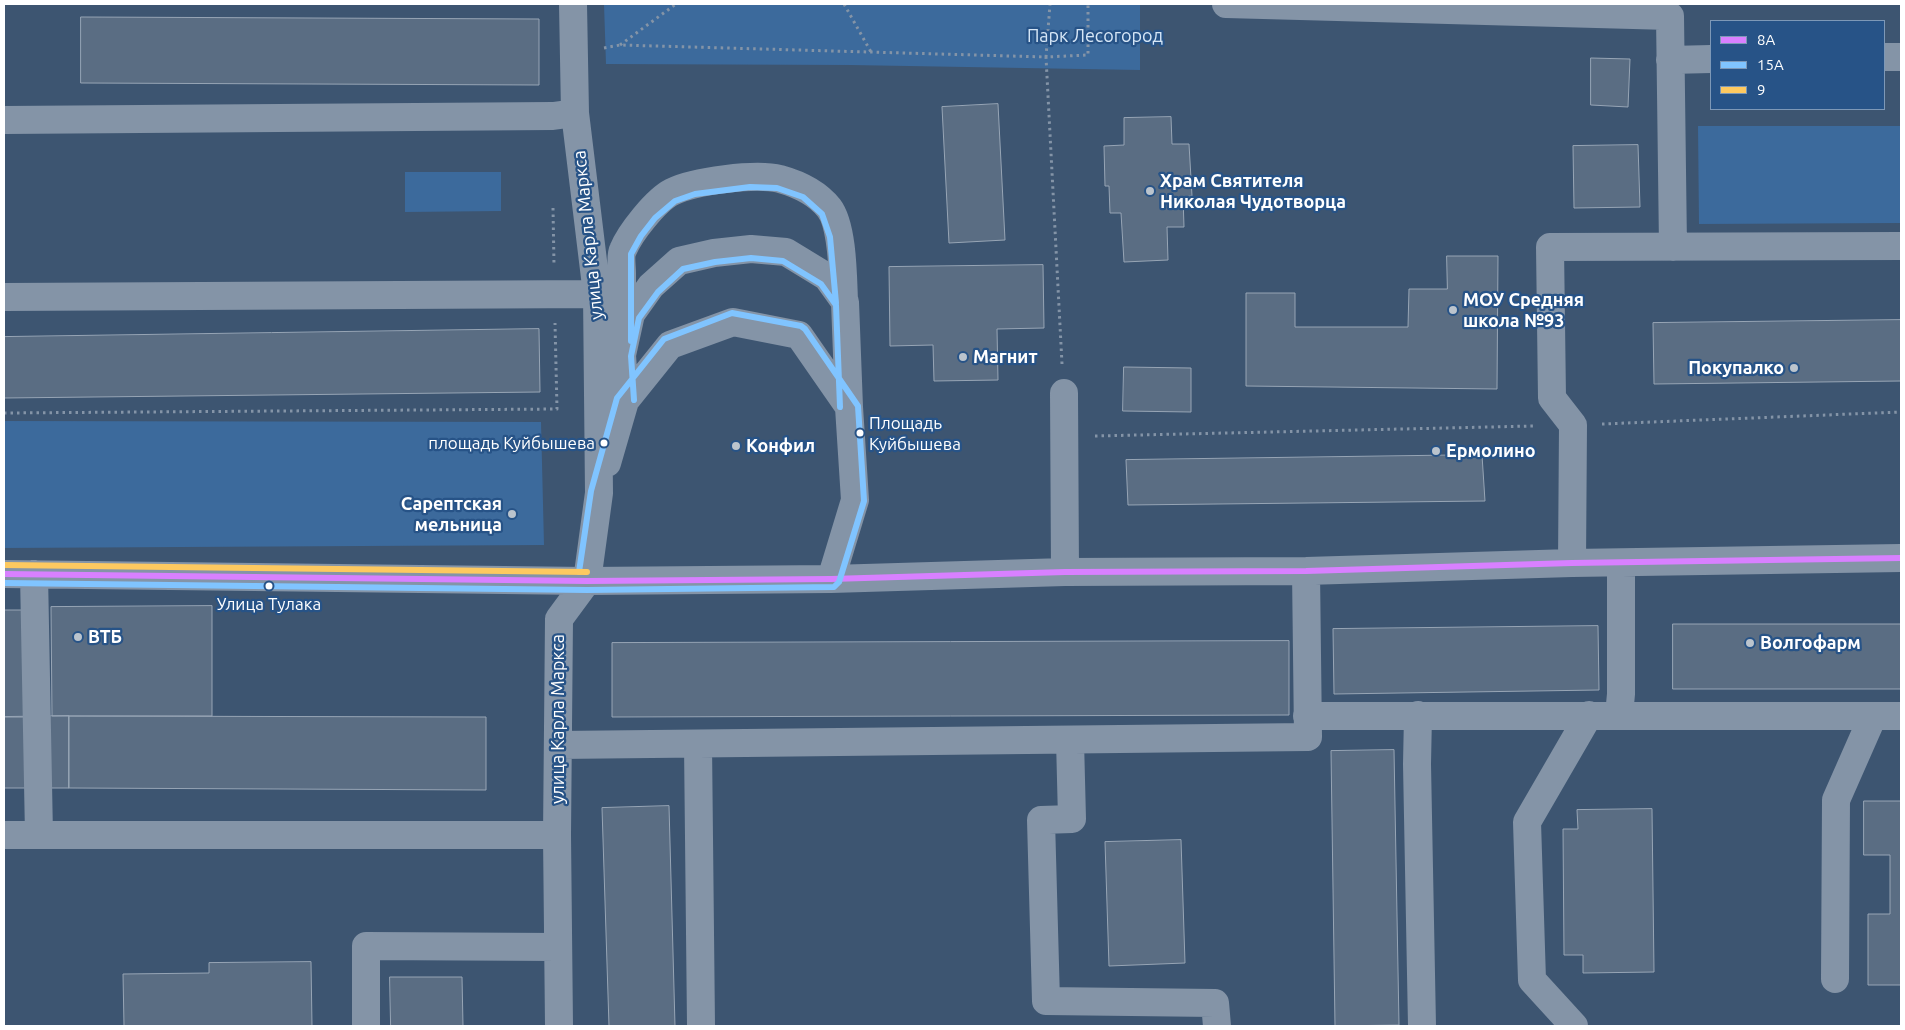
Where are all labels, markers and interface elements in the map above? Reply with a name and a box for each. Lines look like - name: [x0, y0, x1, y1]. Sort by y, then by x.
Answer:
- legend: [1710, 20, 1885, 110]
- park label: Парк Лесогород: [1027, 25, 1163, 47]
- text: 8А: [1757, 31, 1775, 48]
- text: 15А: [1757, 56, 1784, 73]
- text: 9: [1757, 81, 1765, 98]
- street label: улица Карла Маркса: [568, 149, 608, 321]
- place label: Храм Святителя Николая Чудотворца: [1160, 170, 1346, 212]
- marker: Храм Святителя Николая Чудотворца: [1144, 185, 1156, 197]
- place label: МОУ Средняя школа №93: [1463, 289, 1584, 332]
- marker: МОУ Средняя школа №93: [1447, 304, 1459, 316]
- place label: Магнит: [973, 346, 1037, 368]
- marker: Магнит: [957, 351, 969, 363]
- place label: Покупалко: [1688, 357, 1784, 379]
- marker: Покупалко: [1788, 362, 1800, 374]
- place label: Площадь Куйбышева: [869, 413, 961, 453]
- marker: Площадь Куйбышева: [855, 428, 865, 438]
- place label: площадь Куйбышева: [428, 433, 595, 453]
- place label: Конфил: [746, 435, 815, 457]
- marker: площадь Куйбышева: [599, 438, 609, 448]
- marker: Конфил: [730, 440, 742, 452]
- place label: Ермолино: [1446, 440, 1535, 462]
- marker: Ермолино: [1430, 445, 1442, 457]
- place label: Сарептская мельница: [401, 493, 502, 536]
- marker: Сарептская мельница: [506, 508, 518, 520]
- marker: Улица Тулака: [264, 581, 274, 591]
- place label: Улица Тулака: [217, 594, 321, 614]
- place label: ВТБ: [88, 626, 122, 648]
- marker: ВТБ: [72, 631, 84, 643]
- place label: Волгофарм: [1760, 632, 1861, 654]
- street label: улица Карла Маркса: [547, 634, 569, 804]
- marker: Волгофарм: [1744, 637, 1756, 649]

